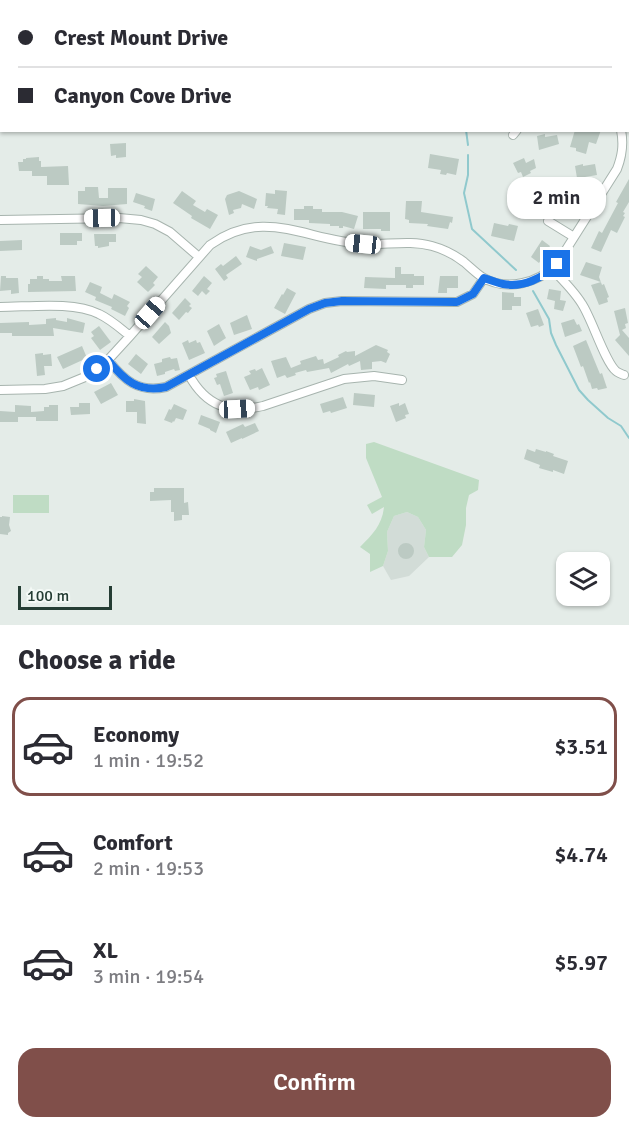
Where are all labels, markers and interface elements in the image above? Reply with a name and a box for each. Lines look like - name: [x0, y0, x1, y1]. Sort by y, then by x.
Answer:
- text: Crest Mount Drive: [54, 24, 228, 51]
- text: Canyon Cove Drive: [54, 82, 232, 109]
- callout: 2 min: [508, 177, 606, 219]
- text: 2 min: [533, 185, 580, 210]
- car: [84, 209, 120, 227]
- car: [344, 233, 382, 255]
- route end: [543, 250, 570, 277]
- car: [131, 294, 169, 332]
- route start: [83, 355, 110, 382]
- car: [219, 399, 255, 419]
- map controls: [556, 552, 610, 606]
- button: layers: [556, 552, 610, 606]
- scale bar: [18, 583, 112, 610]
- text: 100 m: [27, 586, 69, 606]
- text: Choose a ride: [18, 644, 176, 677]
- icon: car: [21, 720, 75, 774]
- text: Economy: [93, 721, 179, 748]
- text: $3.51: [554, 733, 608, 760]
- text: 1 min · 19:52: [93, 748, 204, 773]
- icon: car: [21, 828, 75, 882]
- text: Comfort: [93, 829, 173, 856]
- text: $4.74: [554, 841, 608, 868]
- text: 2 min · 19:53: [93, 856, 204, 881]
- icon: car: [21, 936, 75, 990]
- text: XL: [93, 937, 118, 964]
- text: $5.97: [554, 949, 608, 976]
- text: 3 min · 19:54: [93, 964, 204, 989]
- button: Confirm: [18, 1048, 611, 1117]

